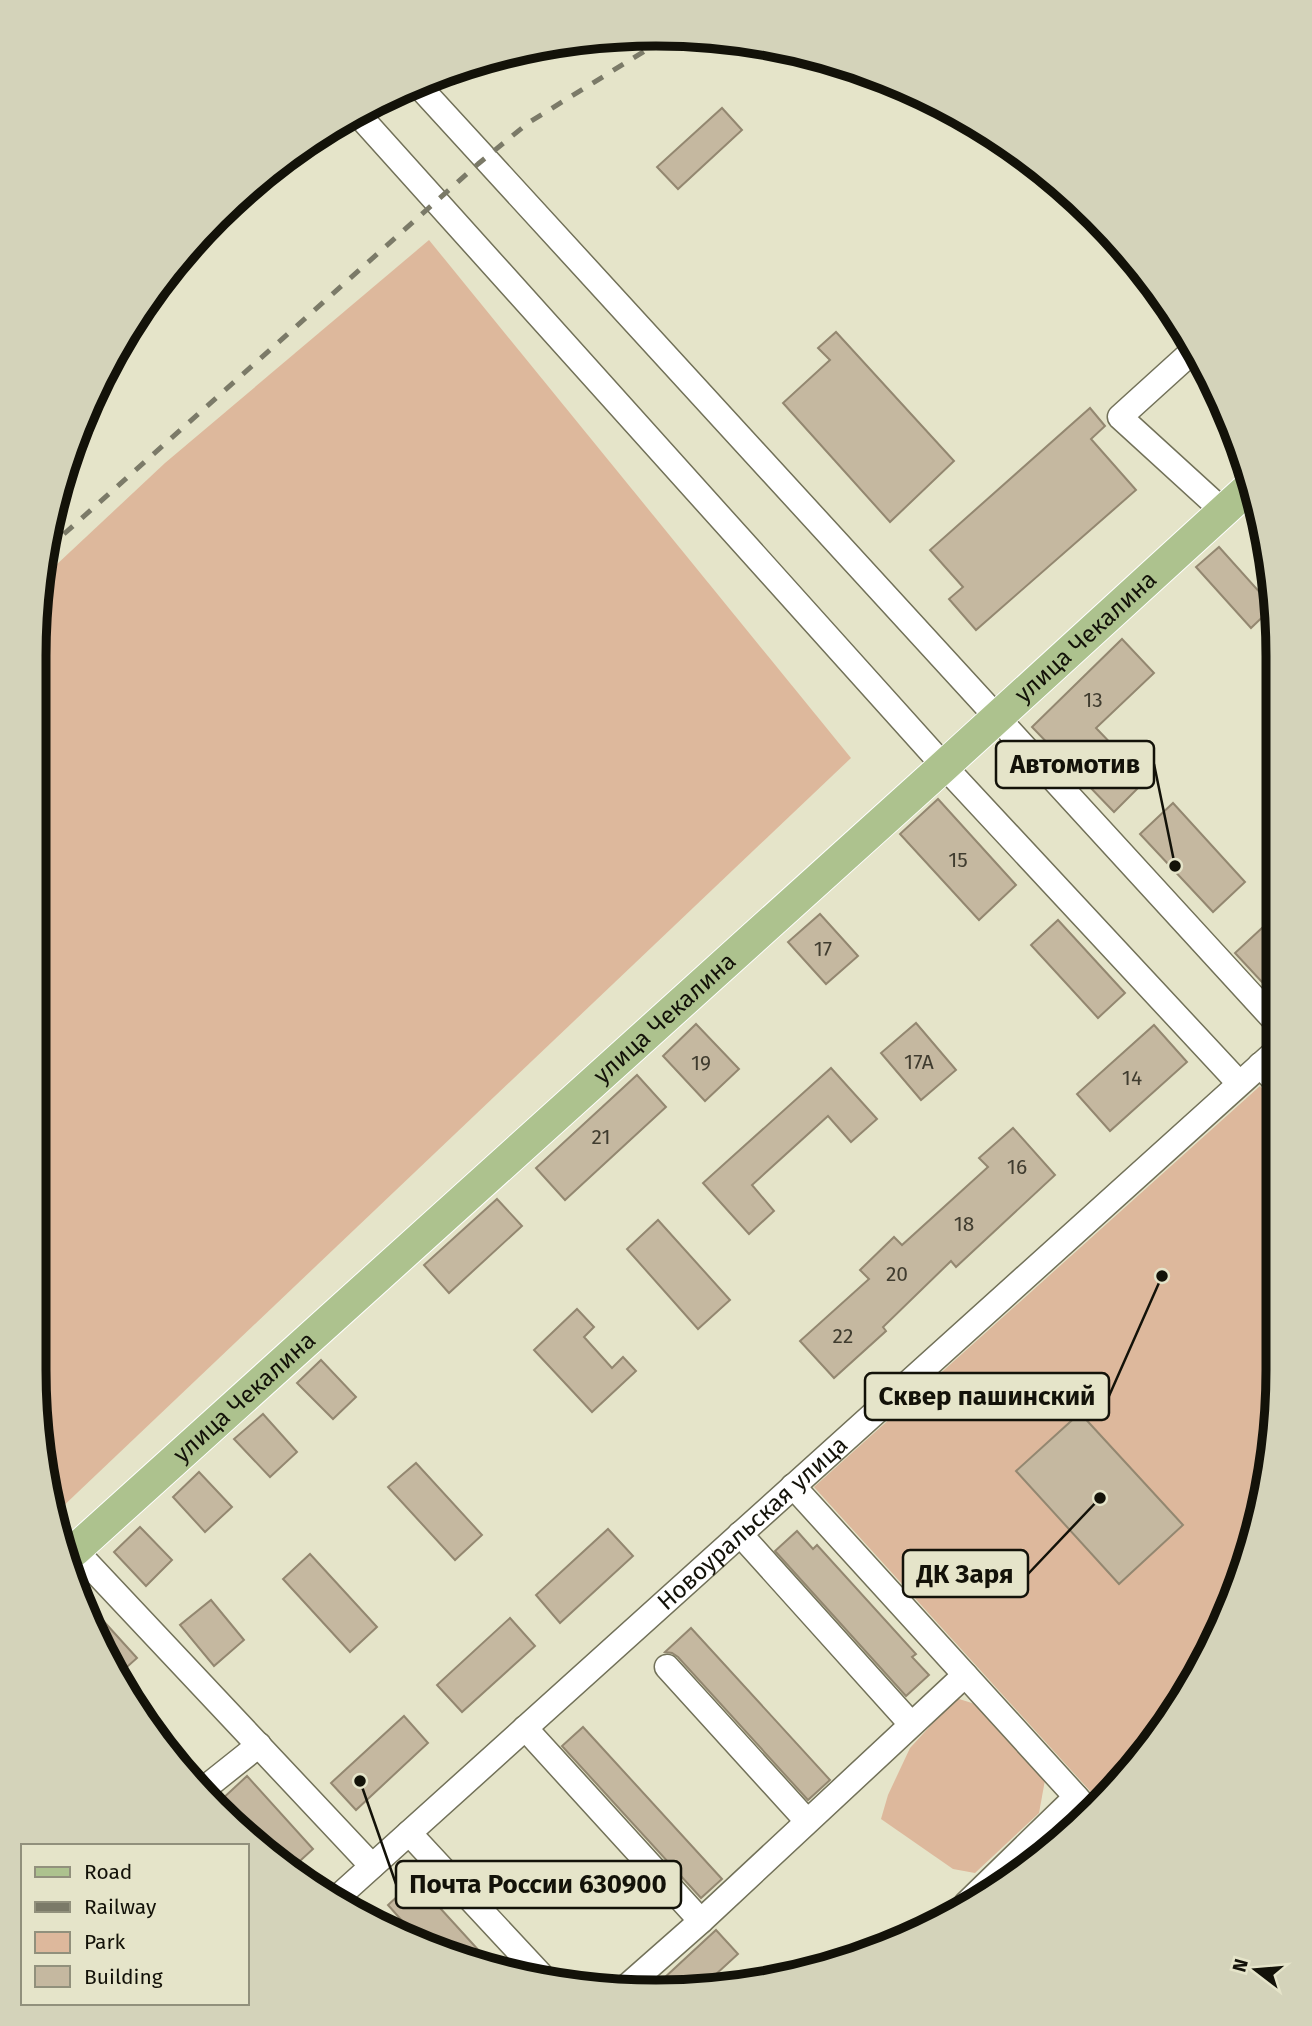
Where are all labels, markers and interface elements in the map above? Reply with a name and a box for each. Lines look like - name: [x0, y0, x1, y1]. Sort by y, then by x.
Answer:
- street label: улица Чекалина: [1009, 565, 1162, 708]
- house number: 13: [1083, 687, 1103, 713]
- callout: Автомотив: [996, 741, 1154, 788]
- text: Автомотив: [1009, 749, 1140, 780]
- house number: 15: [948, 847, 968, 873]
- house number: 17: [814, 936, 832, 962]
- street label: улица Чекалина: [588, 947, 741, 1089]
- house number: 17А: [904, 1049, 934, 1075]
- house number: 19: [691, 1050, 711, 1076]
- house number: 14: [1122, 1065, 1142, 1091]
- house number: 21: [592, 1124, 610, 1150]
- house number: 16: [1007, 1154, 1027, 1180]
- house number: 18: [954, 1211, 974, 1237]
- house number: 20: [886, 1261, 908, 1287]
- house number: 22: [833, 1323, 853, 1349]
- street label: улица Чекалина: [167, 1326, 321, 1469]
- callout: Сквер пашинский: [865, 1373, 1109, 1420]
- text: Сквер пашинский: [879, 1381, 1095, 1412]
- street label: Новоуральская улица: [652, 1431, 853, 1616]
- callout: ДК Заря: [903, 1550, 1028, 1597]
- text: ДК Заря: [916, 1559, 1013, 1590]
- legend: [21, 1844, 248, 2005]
- text: Road: [84, 1859, 132, 1885]
- callout: Почта России 630900: [396, 1861, 681, 1908]
- text: Почта России 630900: [409, 1869, 667, 1900]
- text: Railway: [84, 1894, 157, 1920]
- text: Park: [84, 1929, 126, 1955]
- north arrow: [1221, 1935, 1291, 2005]
- text: N: [1227, 1956, 1253, 1975]
- text: Building: [84, 1964, 163, 1990]

